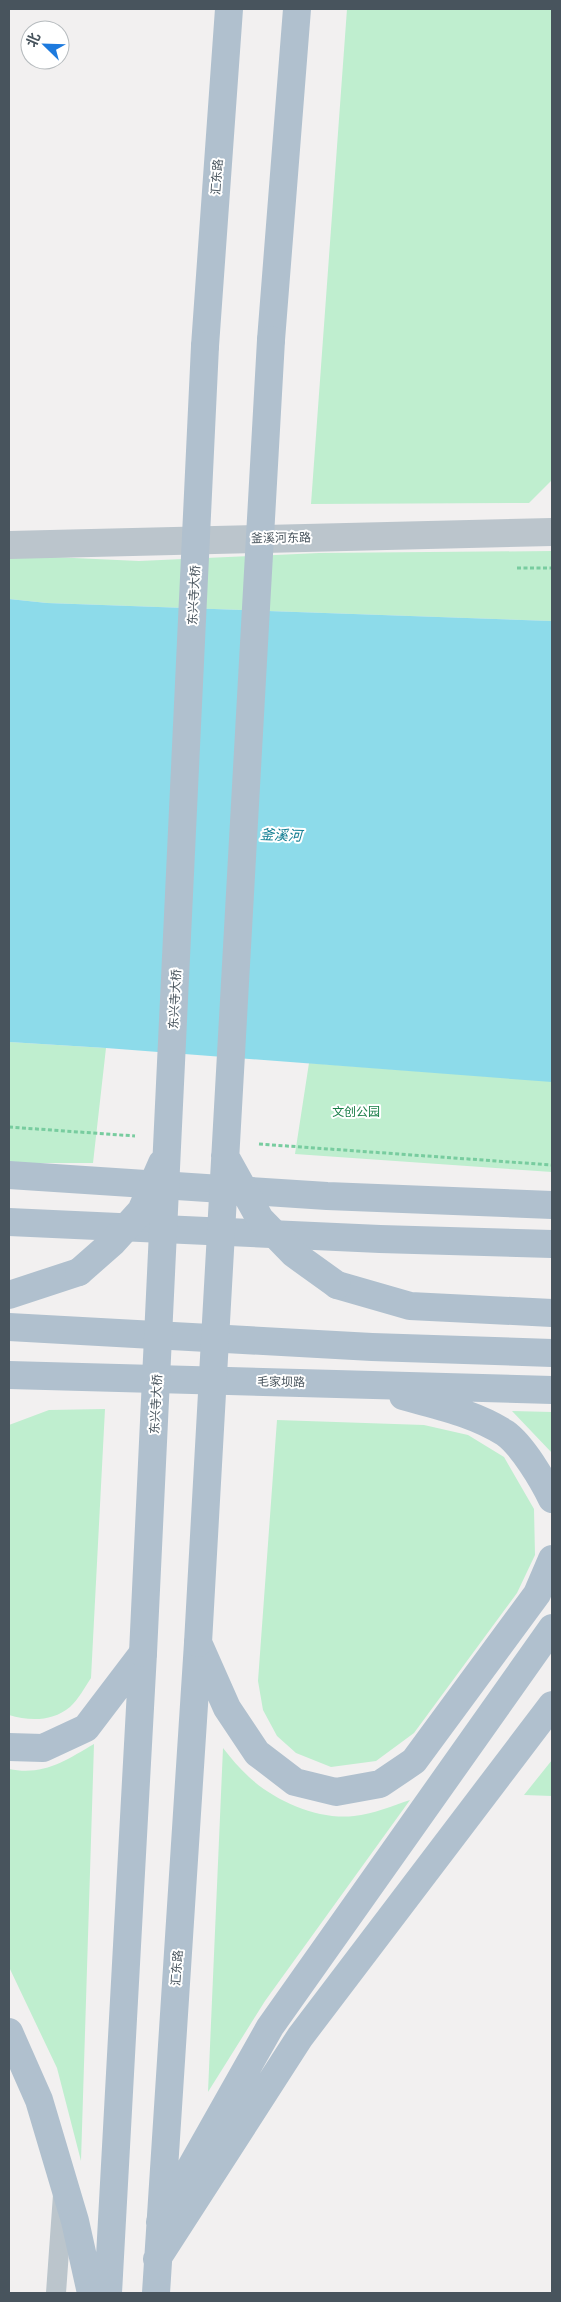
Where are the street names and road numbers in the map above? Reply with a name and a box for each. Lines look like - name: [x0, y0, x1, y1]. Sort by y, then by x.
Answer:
- street label: 汇东路: [209, 159, 225, 195]
- street label: 釜溪河东路: [251, 530, 311, 546]
- street label: 东兴寺大桥: [185, 565, 203, 625]
- street label: 东兴寺大桥: [166, 969, 184, 1029]
- street label: 东兴寺大桥: [147, 1374, 165, 1434]
- street label: 毛家坝路: [257, 1375, 305, 1389]
- street label: 汇东路: [169, 1950, 185, 1986]

